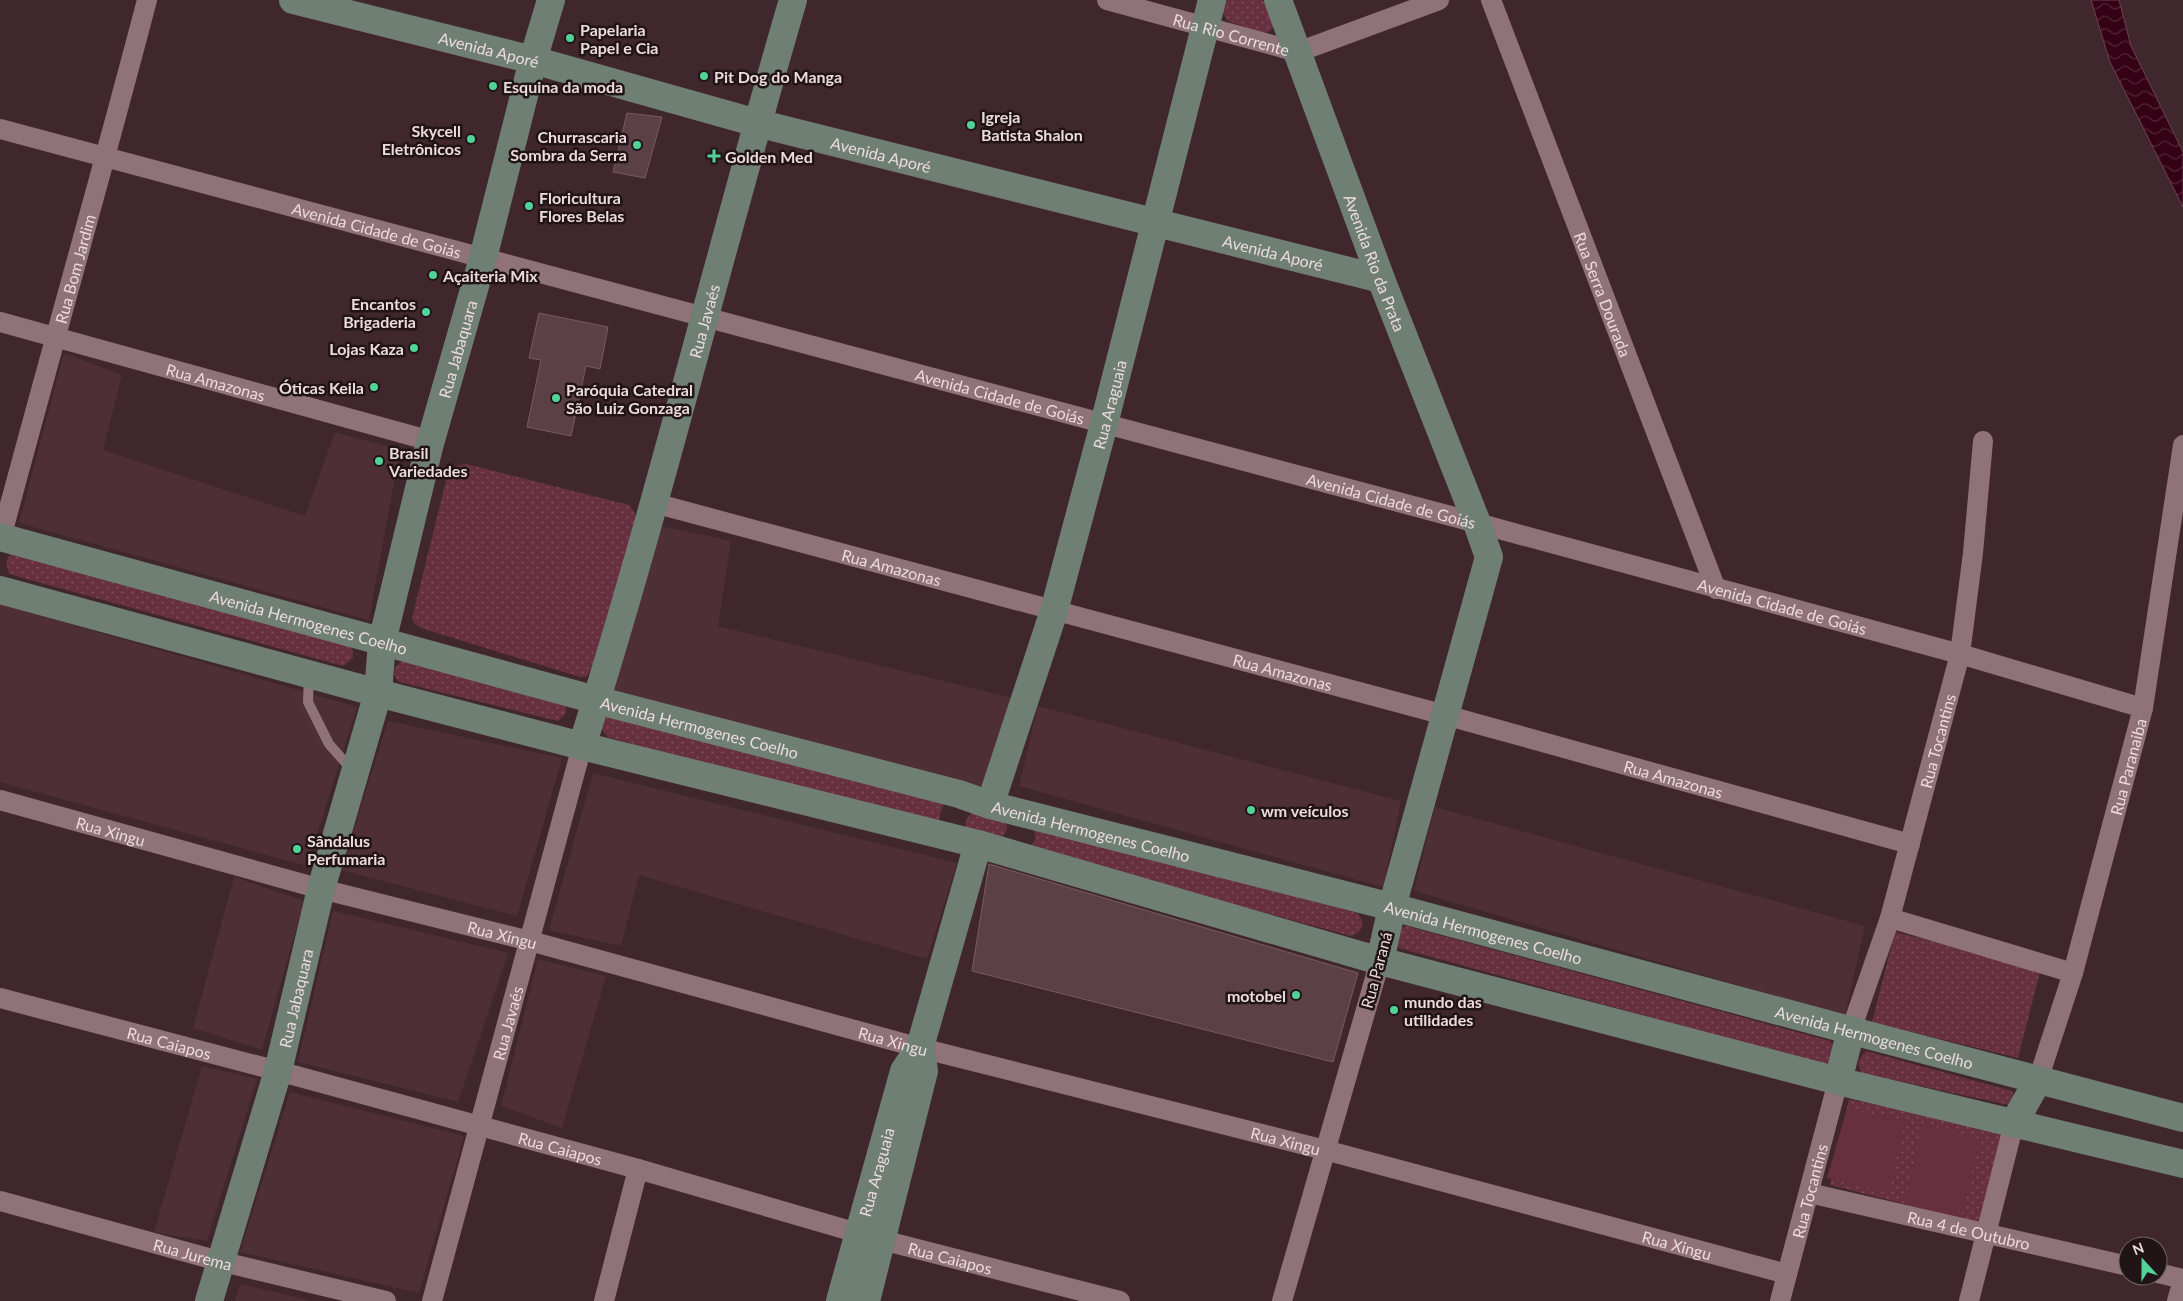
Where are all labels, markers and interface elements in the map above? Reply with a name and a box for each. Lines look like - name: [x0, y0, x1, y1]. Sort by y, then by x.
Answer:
- street label: Rua Rio Corrente: [1171, 9, 1292, 59]
- place label: Papelaria Papel e Cia: [580, 20, 658, 57]
- street label: Avenida Aporé: [437, 27, 541, 71]
- marker: Papelaria Papel e Cia: [564, 32, 576, 44]
- place label: Pit Dog do Manga: [714, 67, 842, 86]
- marker: Pit Dog do Manga: [698, 70, 710, 82]
- place label: Esquina da moda: [503, 77, 623, 96]
- marker: Esquina da moda: [487, 80, 499, 92]
- place label: Igreja Batista Shalon: [981, 107, 1083, 144]
- marker: Igreja Batista Shalon: [965, 119, 977, 131]
- place label: Skycell Eletrônicos: [382, 121, 461, 158]
- place label: Churrascaria Sombra da Serra: [510, 127, 627, 164]
- street label: Avenida Aporé: [829, 132, 933, 176]
- marker: Skycell Eletrônicos: [465, 133, 477, 145]
- marker: Churrascaria Sombra da Serra: [631, 139, 643, 151]
- place label: Golden Med: [725, 147, 813, 166]
- marker: Golden Med: [707, 149, 721, 163]
- place label: Floricultura Flores Belas: [539, 188, 624, 225]
- street label: Avenida Rio da Prata: [1341, 191, 1410, 334]
- street label: Avenida Cidade de Goiás: [290, 198, 464, 261]
- marker: Floricultura Flores Belas: [523, 200, 535, 212]
- street label: Rua Bom Jardim: [50, 212, 99, 326]
- street label: Rua Serra Dourada: [1571, 229, 1636, 359]
- street label: Avenida Aporé: [1221, 230, 1325, 274]
- place label: Açaiteria Mix: [442, 266, 538, 285]
- marker: Açaiteria Mix: [427, 269, 439, 281]
- street label: Rua Javaés: [685, 282, 723, 360]
- place label: Encantos Brigaderia: [343, 294, 416, 331]
- street label: Rua Jabaquara: [434, 298, 480, 400]
- marker: Encantos Brigaderia: [420, 306, 432, 318]
- place label: Lojas Kaza: [329, 339, 404, 358]
- marker: Lojas Kaza: [408, 342, 420, 354]
- street label: Rua Araguaia: [1088, 358, 1129, 451]
- street label: Rua Amazonas: [164, 359, 268, 404]
- street label: Avenida Cidade de Goiás: [913, 364, 1087, 427]
- place label: Óticas Keila: [279, 378, 364, 397]
- place label: Paróquia Catedral São Luiz Gonzaga: [566, 380, 693, 417]
- marker: Óticas Keila: [368, 381, 380, 393]
- marker: Paróquia Catedral São Luiz Gonzaga: [550, 392, 562, 404]
- place label: Brasil Variedades: [388, 443, 467, 480]
- marker: Brasil Variedades: [373, 455, 385, 467]
- street label: Avenida Cidade de Goiás: [1305, 468, 1478, 532]
- street label: Rua Amazonas: [840, 544, 943, 589]
- street label: Avenida Cidade de Goiás: [1696, 574, 1869, 638]
- street label: Avenida Hermogenes Coelho: [208, 585, 410, 657]
- street label: Rua Amazonas: [1231, 649, 1335, 694]
- street label: Rua Tocantins: [1915, 691, 1959, 790]
- street label: Avenida Hermogenes Coelho: [599, 692, 801, 762]
- street label: Rua Paranaiba: [2106, 716, 2149, 817]
- street label: Rua Amazonas: [1622, 756, 1725, 801]
- street label: Avenida Hermogenes Coelho: [990, 796, 1192, 865]
- place label: wm veículos: [1261, 801, 1349, 820]
- marker: wm veículos: [1245, 804, 1257, 816]
- street label: Rua Xingu: [74, 812, 148, 849]
- place label: Sândalus Perfumaria: [307, 831, 385, 868]
- marker: Sândalus Perfumaria: [291, 843, 303, 855]
- street label: Avenida Hermogenes Coelho: [1382, 896, 1584, 967]
- street label: Rua Xingu: [466, 916, 539, 952]
- street label: Rua Paraná: [1357, 930, 1395, 1010]
- street label: Rua Jabaquara: [274, 947, 316, 1049]
- street label: Rua Javaés: [488, 984, 526, 1062]
- place label: motobel: [1227, 986, 1286, 1005]
- marker: motobel: [1290, 989, 1302, 1001]
- place label: mundo das utilidades: [1404, 992, 1482, 1029]
- street label: Avenida Hermogenes Coelho: [1773, 1001, 1975, 1072]
- marker: mundo das utilidades: [1388, 1004, 1400, 1016]
- street label: Rua Caiapos: [125, 1022, 213, 1063]
- street label: Rua Xingu: [856, 1022, 930, 1059]
- street label: Rua Xingu: [1249, 1122, 1322, 1158]
- street label: Rua Araguaia: [854, 1125, 897, 1219]
- street label: Rua Caiapos: [516, 1127, 604, 1168]
- street label: Rua Tocantins: [1788, 1141, 1831, 1240]
- street label: Rua 4 de Outubro: [1906, 1206, 2032, 1253]
- street label: Rua Xingu: [1640, 1226, 1714, 1263]
- street label: Rua Jurema: [151, 1234, 234, 1273]
- north arrow: [2118, 1236, 2168, 1286]
- street label: Rua Caiapos: [906, 1238, 994, 1277]
- text: N: [2130, 1239, 2146, 1258]

